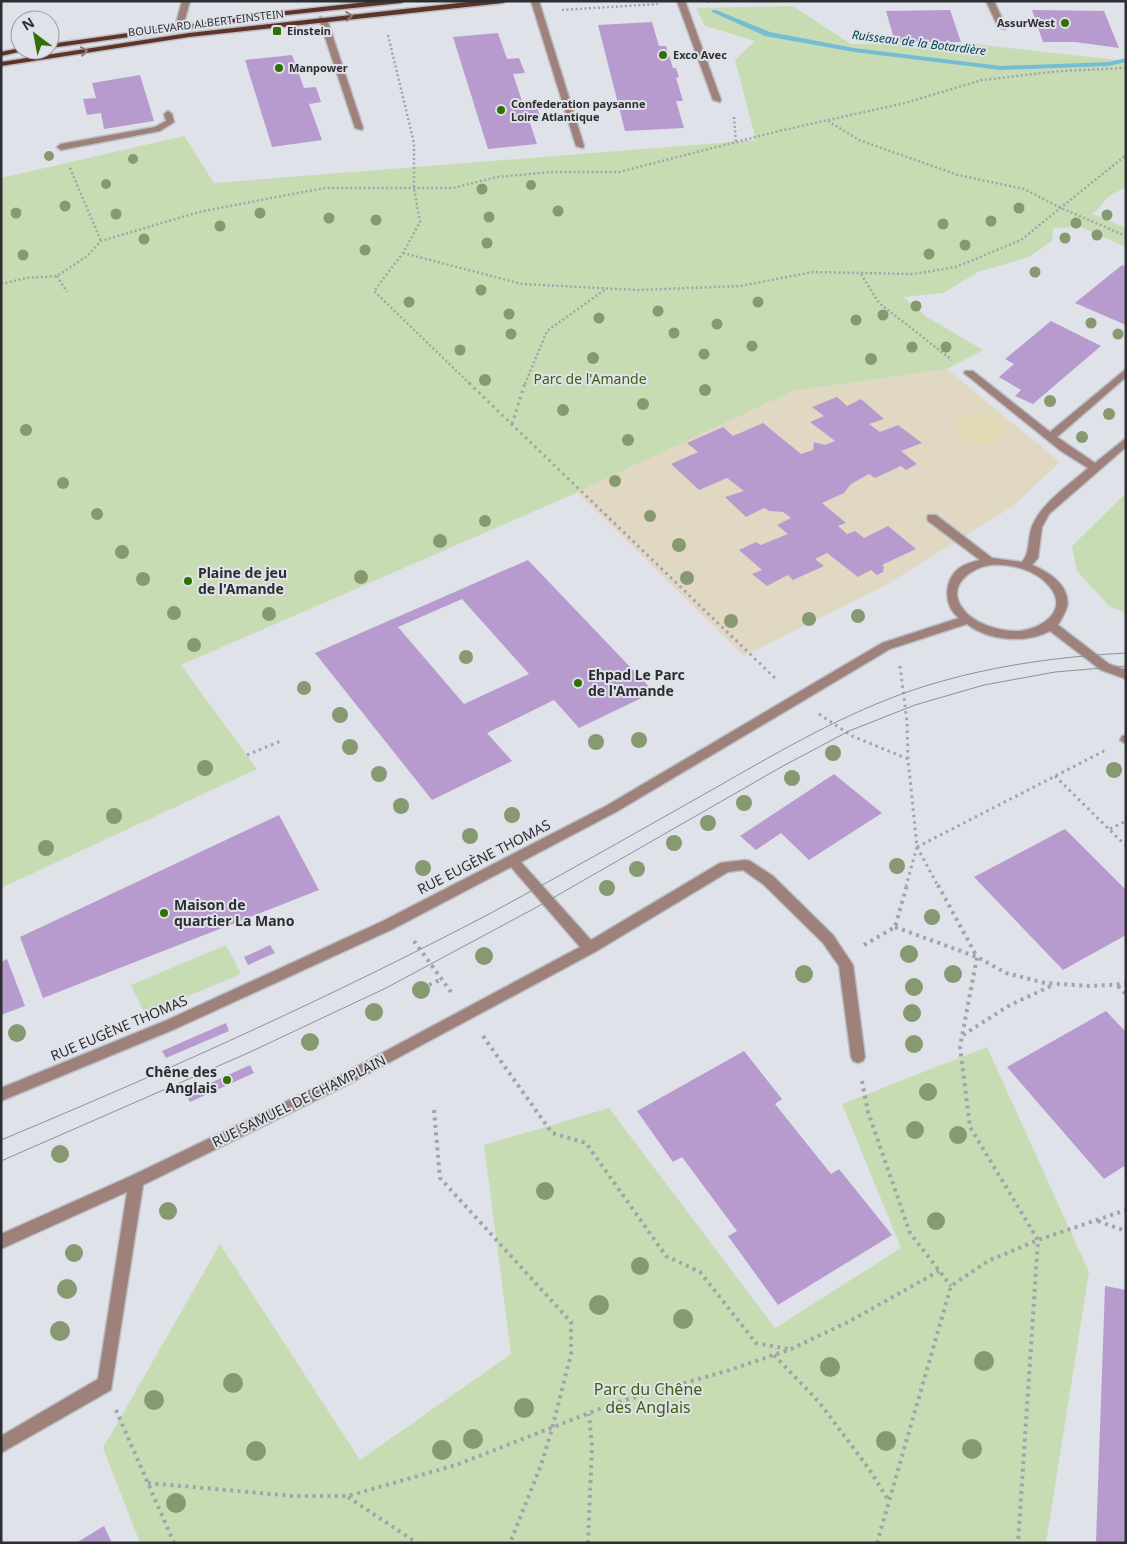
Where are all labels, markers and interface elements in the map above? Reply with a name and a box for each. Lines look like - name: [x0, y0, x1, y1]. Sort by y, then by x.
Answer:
- street label: BOULEVARD ALBERT EINSTEIN: [127, 5, 285, 40]
- north arrow: [10, 10, 60, 60]
- one-way arrow: [345, 11, 353, 22]
- text: N: [18, 12, 38, 35]
- place label: AssurWest: [997, 15, 1055, 30]
- marker: AssurWest: [1059, 17, 1071, 29]
- place label: Einstein: [287, 23, 331, 38]
- marker: Einstein: [271, 25, 283, 37]
- water label: Ruisseau de la Botardière: [851, 26, 987, 59]
- one-way arrow: [80, 46, 88, 57]
- place label: Exco Avec: [673, 47, 727, 62]
- marker: Exco Avec: [657, 49, 669, 61]
- place label: Manpower: [289, 60, 348, 75]
- marker: Manpower: [273, 62, 285, 74]
- place label: Confederation paysanne Loire Atlantique: [511, 96, 646, 124]
- marker: Confederation paysanne Loire Atlantique: [495, 104, 507, 116]
- park label: Parc de l'Amande: [533, 369, 647, 388]
- place label: Plaine de jeu de l'Amande: [198, 563, 287, 598]
- marker: Plaine de jeu de l'Amande: [182, 575, 194, 587]
- place label: Ehpad Le Parc de l'Amande: [588, 665, 685, 700]
- marker: Ehpad Le Parc de l'Amande: [572, 677, 584, 689]
- street label: RUE EUGÈNE THOMAS: [414, 815, 554, 898]
- place label: Maison de quartier La Mano: [174, 895, 295, 930]
- marker: Maison de quartier La Mano: [158, 907, 170, 919]
- street label: RUE EUGÈNE THOMAS: [48, 990, 190, 1065]
- street label: RUE SAMUEL DE CHAMPLAIN: [209, 1050, 389, 1151]
- place label: Chêne des Anglais: [145, 1062, 217, 1097]
- marker: Chêne des Anglais: [221, 1074, 233, 1086]
- park label: Parc du Chêne des Anglais: [594, 1378, 702, 1418]

